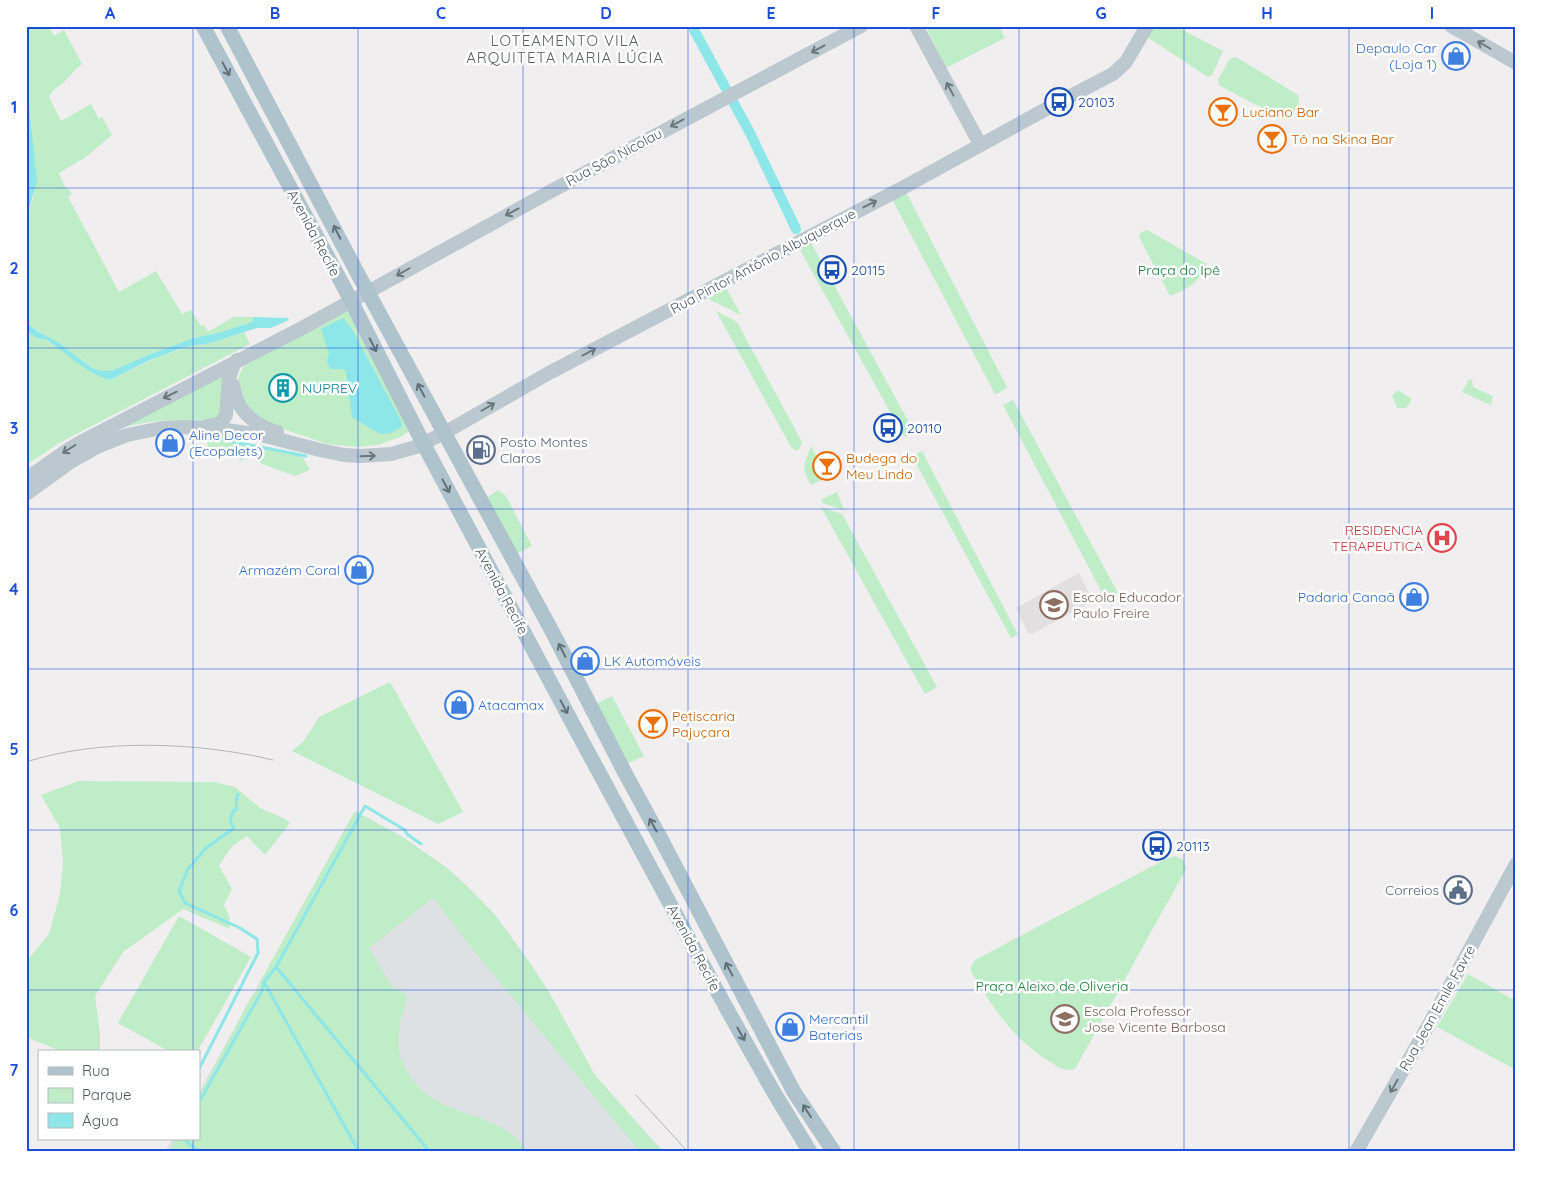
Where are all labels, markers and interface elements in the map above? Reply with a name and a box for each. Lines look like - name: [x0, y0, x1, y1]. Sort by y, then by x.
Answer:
- text: A: [105, 3, 116, 23]
- text: B: [270, 3, 280, 23]
- text: C: [436, 3, 446, 23]
- text: D: [600, 3, 612, 23]
- text: E: [766, 3, 776, 23]
- text: F: [932, 3, 941, 23]
- text: G: [1095, 3, 1107, 23]
- text: H: [1261, 3, 1273, 23]
- text: I: [1430, 3, 1434, 23]
- district label: LOTEAMENTO VILA ARQUITETA MARIA LÚCIA: [466, 31, 664, 67]
- place label: Depaulo Car (Loja 1): [1356, 39, 1438, 73]
- one-way arrow: [1477, 39, 1491, 49]
- shop icon: Depaulo Car (Loja 1): [1441, 41, 1471, 71]
- one-way arrow: [811, 45, 826, 54]
- one-way arrow: [222, 61, 231, 76]
- one-way arrow: [945, 83, 955, 97]
- bus stop icon: 20103: [1044, 87, 1074, 117]
- place label: 20103: [1078, 93, 1115, 111]
- text: 1: [11, 97, 17, 117]
- bar icon: Luciano Bar: [1208, 97, 1238, 127]
- place label: Luciano Bar: [1242, 103, 1320, 121]
- one-way arrow: [670, 119, 685, 129]
- street label: Rua São Nicolau: [563, 124, 665, 190]
- bar icon: Tô na Skina Bar: [1257, 124, 1287, 154]
- place label: Tô na Skina Bar: [1291, 130, 1394, 148]
- street label: Avenida Recife: [284, 187, 344, 280]
- one-way arrow: [862, 199, 877, 208]
- street label: Rua Pintor Antônio Albuquerque: [667, 204, 859, 318]
- one-way arrow: [505, 207, 520, 217]
- one-way arrow: [332, 225, 342, 240]
- bus stop icon: 20115: [817, 255, 847, 285]
- text: 2: [9, 258, 19, 278]
- place label: 20115: [851, 261, 885, 279]
- park label: Praça do Ipê: [1138, 261, 1220, 279]
- one-way arrow: [397, 268, 411, 278]
- one-way arrow: [369, 337, 378, 352]
- one-way arrow: [581, 347, 596, 357]
- building icon: NUPREV: [268, 373, 298, 403]
- place label: NUPREV: [302, 379, 357, 397]
- one-way arrow: [416, 382, 426, 397]
- one-way arrow: [163, 391, 178, 401]
- one-way arrow: [480, 402, 494, 412]
- bus stop icon: 20110: [873, 413, 903, 443]
- text: 3: [10, 418, 18, 438]
- place label: 20110: [907, 419, 942, 437]
- place label: Aline Decor (Ecopalets): [189, 426, 264, 460]
- shop icon: Aline Decor (Ecopalets): [155, 428, 185, 458]
- place label: Posto Montes Claros: [500, 433, 587, 467]
- fuel station icon: Posto Montes Claros: [466, 435, 496, 465]
- one-way arrow: [62, 444, 76, 454]
- place label: Budega do Meu Lindo: [846, 449, 917, 483]
- one-way arrow: [360, 451, 376, 461]
- bar icon: Budega do Meu Lindo: [812, 451, 842, 481]
- one-way arrow: [442, 478, 451, 493]
- place label: RESIDENCIA TERAPEUTICA: [1332, 521, 1423, 555]
- hospital icon: RESIDENCIA TERAPEUTICA: [1427, 523, 1457, 553]
- street label: Avenida Recife: [472, 545, 532, 638]
- shop icon: Armazém Coral: [344, 555, 374, 585]
- place label: Armazém Coral: [239, 561, 340, 579]
- text: 4: [9, 579, 19, 599]
- shop icon: Padaria Canaã: [1399, 582, 1429, 612]
- place label: Escola Educador Paulo Freire: [1073, 588, 1182, 622]
- place label: Padaria Canaã: [1298, 588, 1395, 606]
- school or university icon: Escola Educador Paulo Freire: [1039, 590, 1069, 620]
- one-way arrow: [557, 643, 566, 658]
- shop icon: LK Automóveis: [570, 646, 600, 676]
- place label: LK Automóveis: [604, 652, 701, 670]
- shop icon: Atacamax: [444, 690, 474, 720]
- place label: Atacamax: [478, 696, 544, 714]
- one-way arrow: [559, 699, 569, 714]
- place label: Petiscaria Pajuçara: [672, 707, 735, 741]
- bar icon: Petiscaria Pajuçara: [638, 709, 668, 739]
- text: 5: [9, 739, 19, 759]
- one-way arrow: [648, 818, 658, 833]
- bus stop icon: 20113: [1142, 831, 1172, 861]
- place label: 20113: [1176, 837, 1210, 855]
- public building icon: Correios: [1443, 875, 1473, 905]
- place label: Correios: [1385, 881, 1439, 899]
- text: 6: [10, 900, 19, 920]
- street label: Avenida Recife: [664, 902, 724, 995]
- street label: Rua Jean Emile Favre: [1395, 942, 1479, 1074]
- one-way arrow: [723, 962, 733, 977]
- park label: Praça Aleixo de Oliveria: [976, 977, 1128, 995]
- place label: Escola Professor Jose Vicente Barbosa: [1084, 1002, 1226, 1036]
- school or university icon: Escola Professor Jose Vicente Barbosa: [1050, 1004, 1080, 1034]
- place label: Mercantil Baterias: [809, 1010, 868, 1044]
- shop icon: Mercantil Baterias: [775, 1012, 805, 1042]
- one-way arrow: [736, 1027, 746, 1042]
- legend: [38, 1050, 200, 1140]
- text: 7: [10, 1060, 19, 1080]
- text: Rua: [82, 1061, 110, 1080]
- one-way arrow: [1389, 1078, 1399, 1093]
- text: Parque: [82, 1085, 132, 1104]
- one-way arrow: [802, 1105, 812, 1119]
- text: Água: [82, 1111, 119, 1130]

